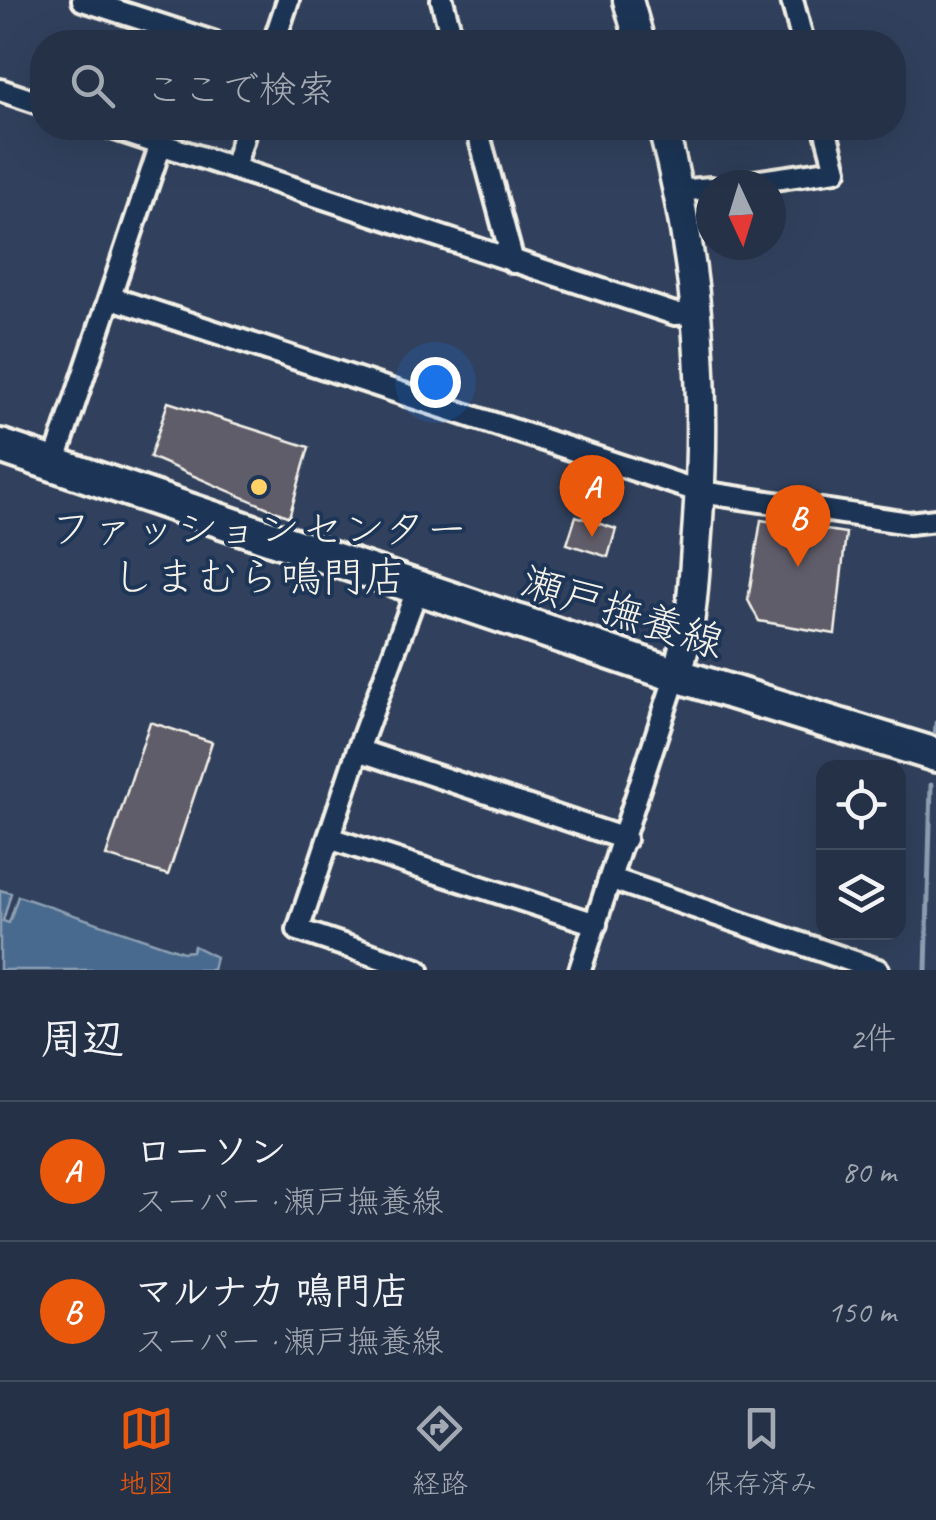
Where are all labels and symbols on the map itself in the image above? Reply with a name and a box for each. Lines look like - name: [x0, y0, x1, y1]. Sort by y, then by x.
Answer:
- north arrow: [696, 170, 786, 260]
- your location: [410, 357, 461, 408]
- pin: A: [560, 454, 624, 537]
- marker: ファッションセンター しまむら鳴門店: [248, 476, 270, 498]
- pin: B: [766, 484, 830, 567]
- place label: ファッションセンター しまむら鳴門店: [50, 503, 468, 604]
- street label: 瀬戸撫養線: [514, 555, 731, 670]

